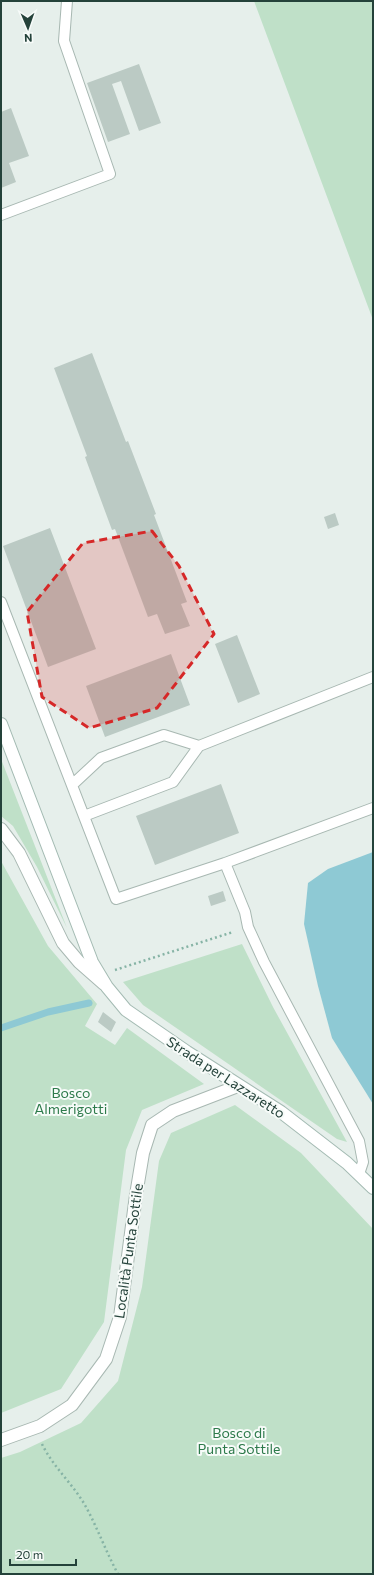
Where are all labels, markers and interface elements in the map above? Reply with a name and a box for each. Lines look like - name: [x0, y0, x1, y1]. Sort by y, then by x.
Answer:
- north arrow: [8, 8, 48, 48]
- text: N: [24, 32, 33, 45]
- street label: Strada per Lazzaretto: [164, 1032, 288, 1122]
- park label: Bosco Almerigotti: [35, 1084, 107, 1117]
- street label: Località Punta Sottile: [110, 1182, 146, 1320]
- park label: Bosco di Punta Sottile: [198, 1424, 280, 1457]
- scale bar: [10, 1541, 76, 1567]
- text: 20 m: [16, 1547, 43, 1561]

